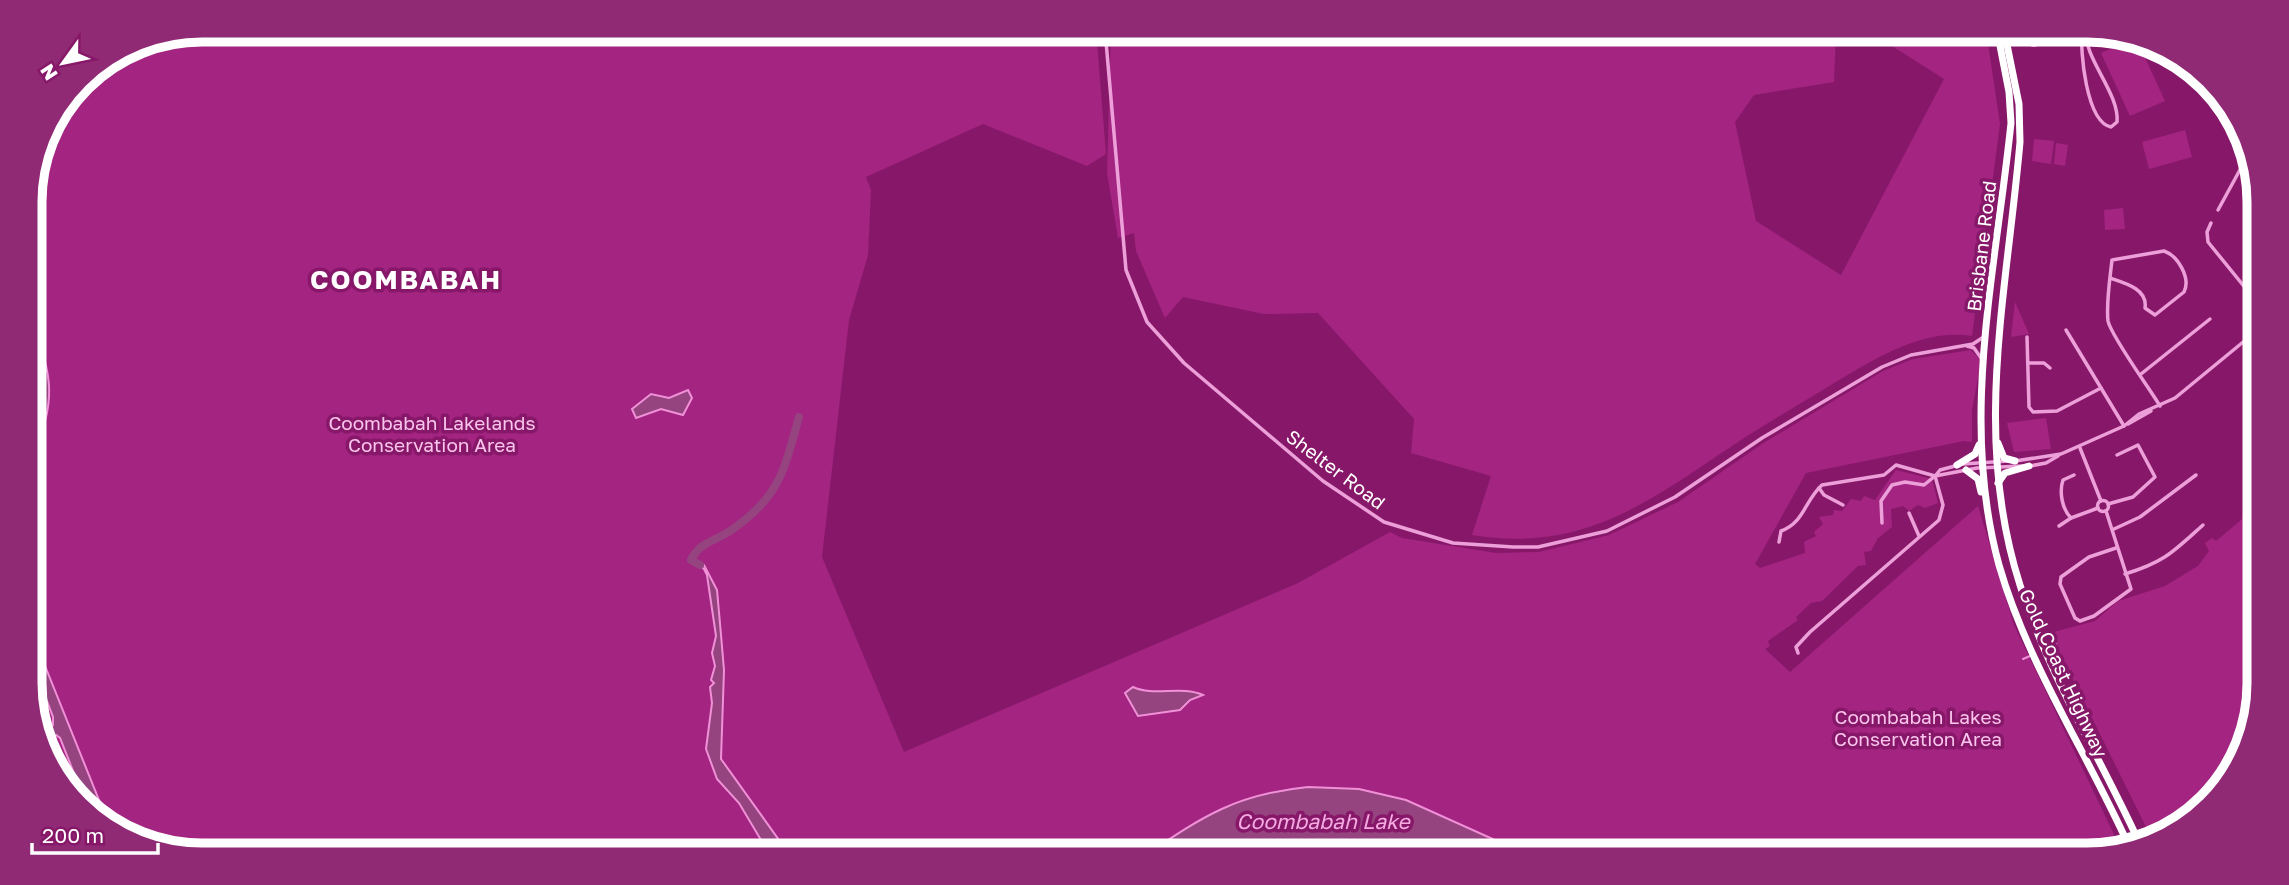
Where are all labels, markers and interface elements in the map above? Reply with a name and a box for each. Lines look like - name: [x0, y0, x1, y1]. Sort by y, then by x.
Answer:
- north arrow: [28, 28, 98, 98]
- text: N: [35, 60, 62, 85]
- street label: Brisbane Road: [1962, 179, 2000, 313]
- district label: COOMBABAH: [310, 264, 502, 295]
- park label: Coombabah Lakelands Conservation Area: [328, 411, 536, 456]
- street label: Shelter Road: [1282, 424, 1390, 514]
- street label: Gold Coast Highway: [2015, 585, 2113, 761]
- park label: Coombabah Lakes Conservation Area: [1834, 705, 2002, 750]
- water label: Coombabah Lake: [1236, 808, 1412, 834]
- scale bar: [32, 812, 158, 856]
- text: 200 m: [42, 822, 104, 848]

